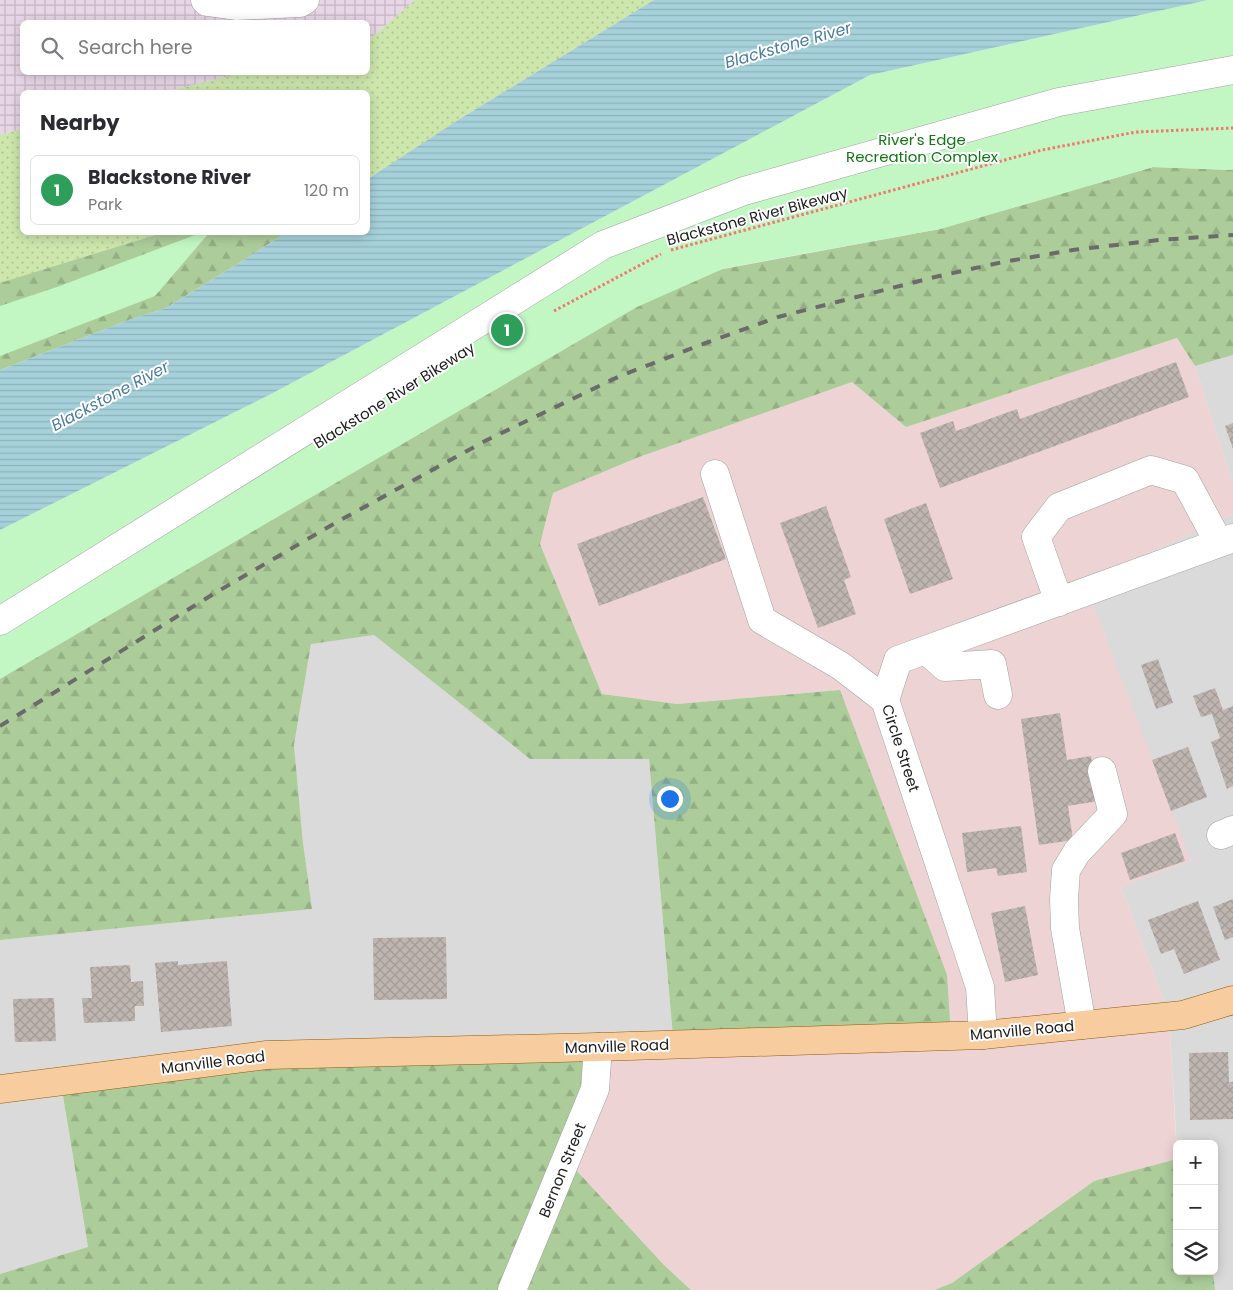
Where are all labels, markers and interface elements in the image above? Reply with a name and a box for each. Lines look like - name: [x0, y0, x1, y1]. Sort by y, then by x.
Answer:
- water label: Blackstone River: [722, 16, 855, 74]
- search box: [20, 20, 370, 75]
- icon: search: [38, 34, 66, 62]
- text: Search here: [78, 34, 192, 61]
- text: Nearby: [40, 108, 120, 137]
- park label: River's Edge Recreation Complex: [846, 129, 998, 167]
- text: Blackstone River: [88, 164, 251, 191]
- text: 1: [54, 179, 60, 202]
- text: 120 m: [304, 179, 349, 202]
- street label: Blackstone River Bikeway: [664, 182, 850, 250]
- text: Park: [88, 193, 122, 216]
- pin: 1: [491, 311, 523, 349]
- street label: Blackstone River Bikeway: [309, 336, 479, 453]
- water label: Blackstone River: [47, 355, 174, 437]
- street label: Circle Street: [877, 702, 925, 794]
- your location: [657, 786, 683, 812]
- street label: Manville Road: [969, 1015, 1075, 1045]
- street label: Manville Road: [564, 1034, 670, 1058]
- street label: Manville Road: [160, 1045, 266, 1079]
- street label: Bernon Street: [533, 1119, 591, 1221]
- map controls: [1173, 1140, 1218, 1275]
- button: +: [1173, 1140, 1218, 1185]
- button: −: [1173, 1185, 1218, 1230]
- button: layers: [1173, 1230, 1218, 1275]

